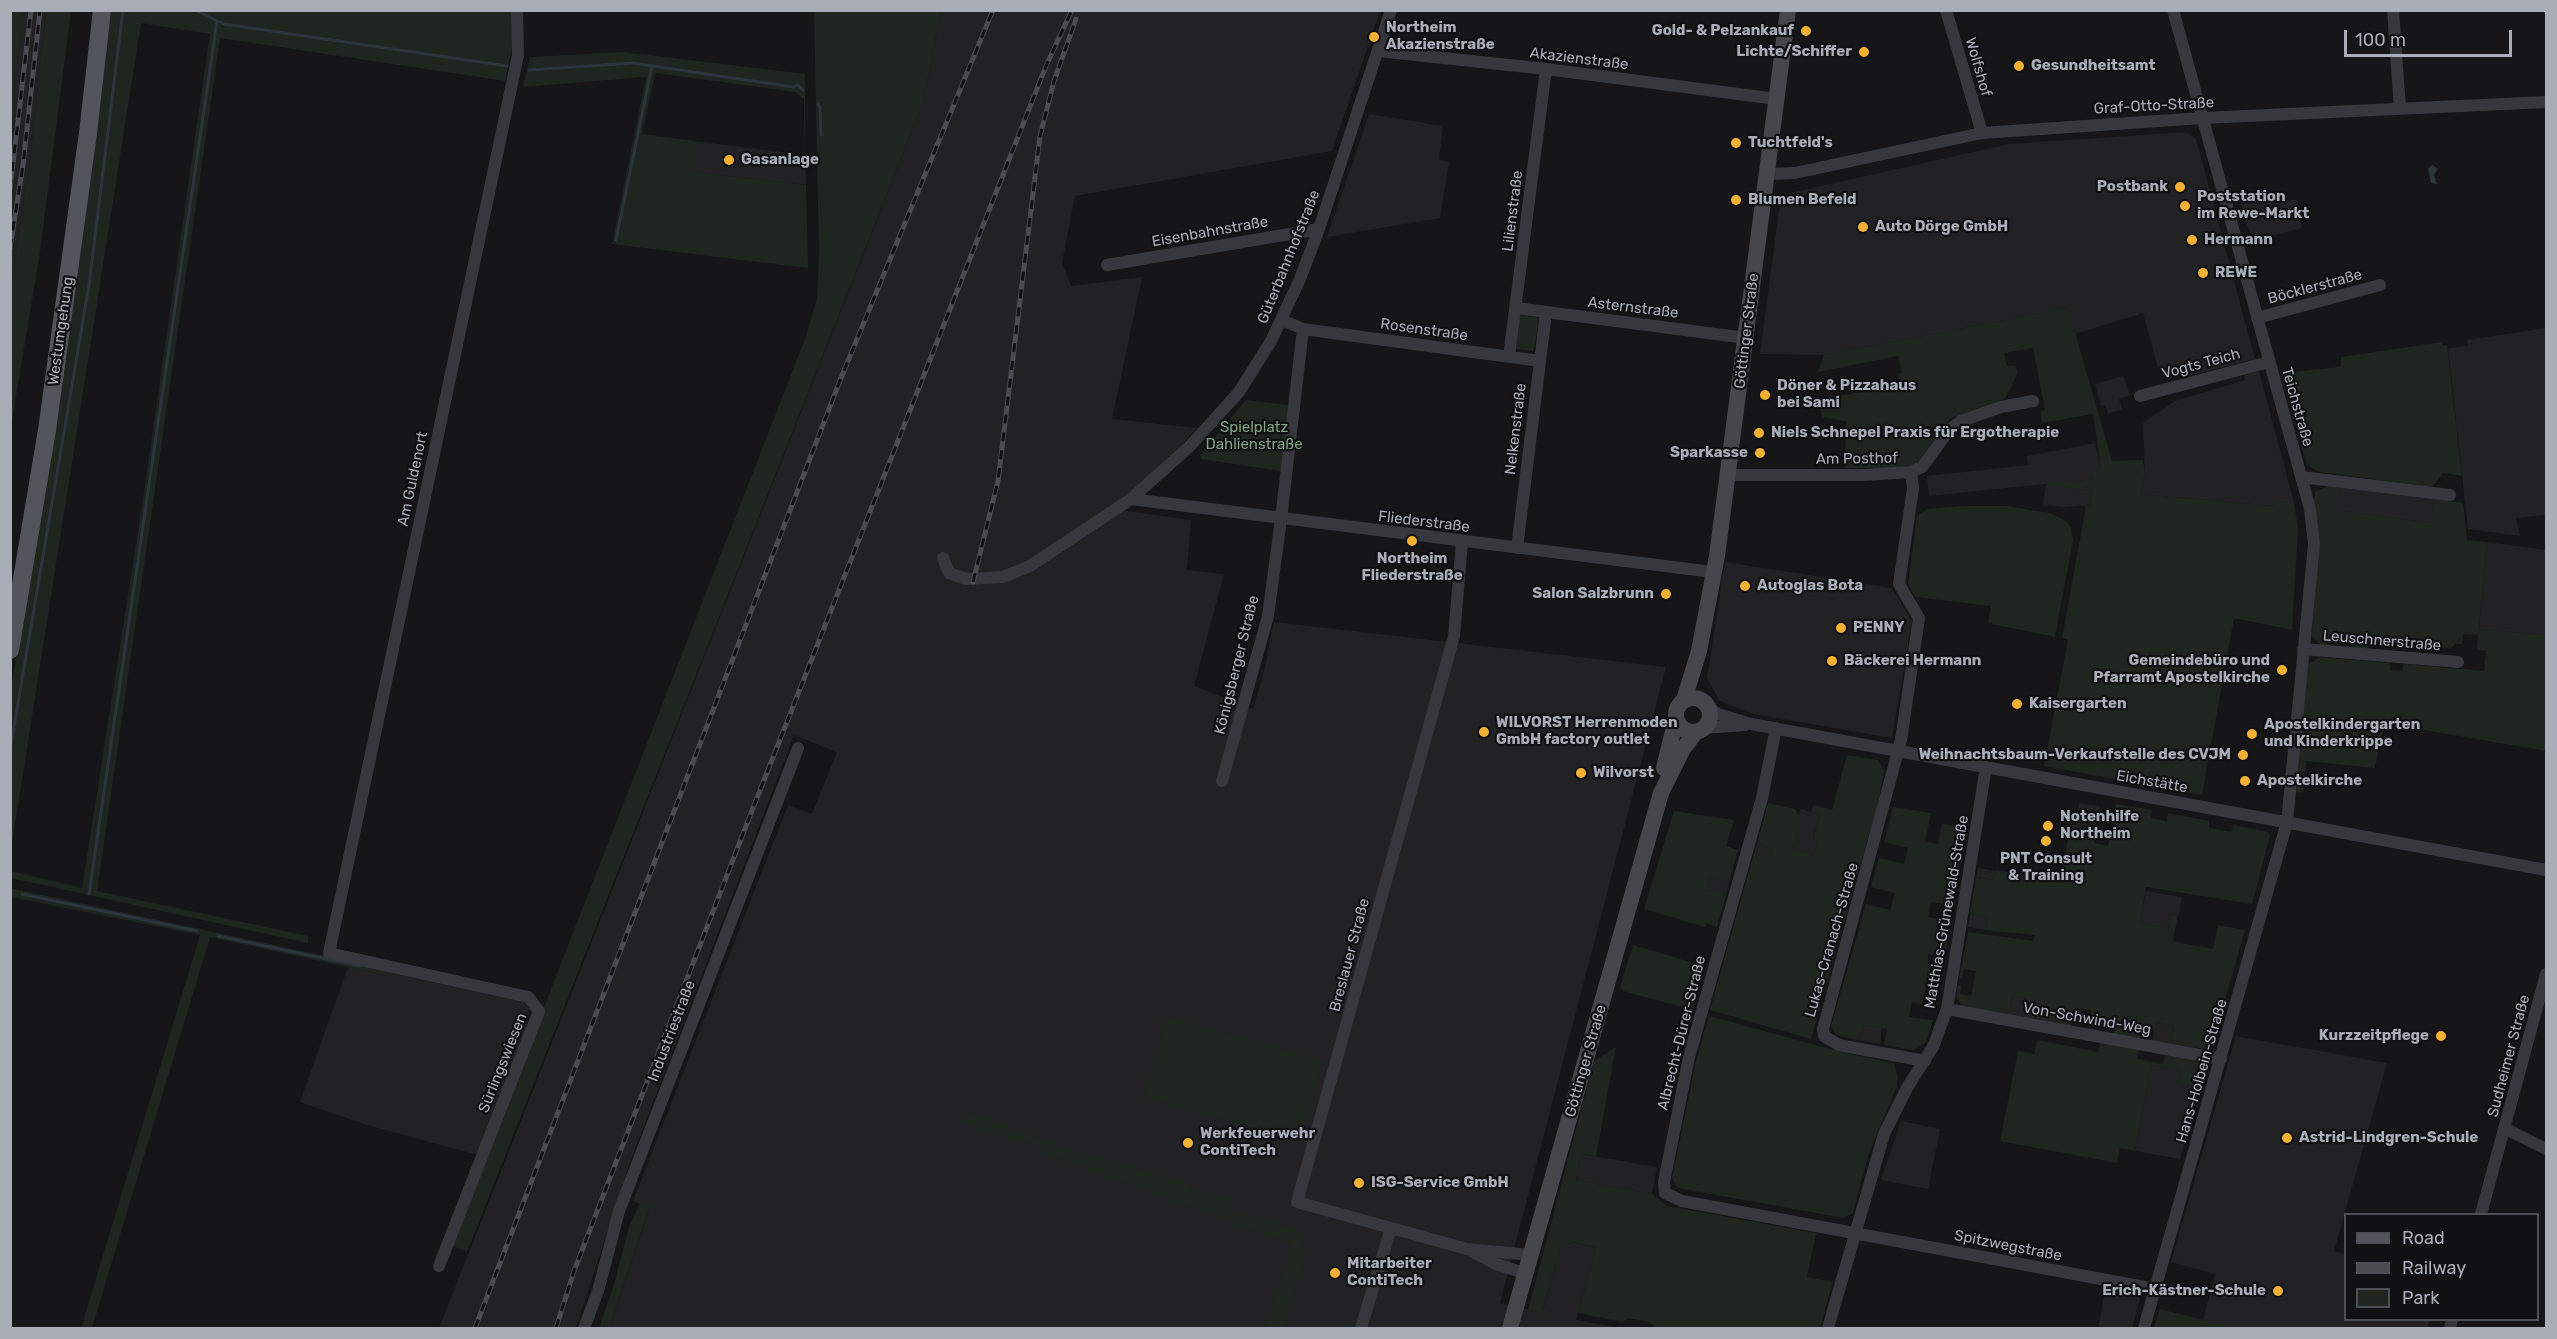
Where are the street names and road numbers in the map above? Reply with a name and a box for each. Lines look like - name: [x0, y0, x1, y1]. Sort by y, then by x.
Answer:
- street label: Wolfshof: [1961, 35, 1995, 99]
- street label: Akazienstraße: [1529, 44, 1629, 74]
- street label: Graf-Otto-Straße: [2093, 94, 2215, 118]
- street label: Lilienstraße: [1499, 169, 1527, 253]
- street label: Güterbahnhofstraße: [1254, 187, 1324, 327]
- street label: Eisenbahnstraße: [1150, 213, 1270, 251]
- street label: Böcklerstraße: [2266, 266, 2364, 308]
- street label: Göttinger Straße: [1731, 272, 1763, 390]
- street label: Westumgehung: [44, 276, 78, 386]
- street label: Asternstraße: [1587, 294, 1679, 322]
- street label: Rosenstraße: [1379, 315, 1469, 345]
- street label: Vogts Teich: [2160, 345, 2242, 383]
- street label: Teichstraße: [2277, 365, 2317, 449]
- street label: Nelkenstraße: [1501, 382, 1531, 476]
- street label: Am Guldenort: [394, 430, 432, 528]
- street label: Am Posthof: [1816, 449, 1898, 469]
- street label: Fliederstraße: [1377, 507, 1471, 537]
- street label: Königsberger Straße: [1211, 594, 1263, 736]
- street label: Leuschnerstraße: [2322, 627, 2442, 655]
- street label: Eichstätte: [2115, 767, 2189, 797]
- street label: Matthias-Grünewald-Straße: [1921, 814, 1973, 1010]
- street label: Lukas-Cranach-Straße: [1801, 861, 1863, 1019]
- street label: Breslauer Straße: [1326, 896, 1374, 1014]
- street label: Albrecht-Dürer-Straße: [1654, 954, 1710, 1112]
- street label: Industriestraße: [644, 978, 700, 1084]
- street label: Sudheimer Straße: [2484, 993, 2534, 1119]
- street label: Hans-Holbein-Straße: [2173, 997, 2231, 1145]
- street label: Von-Schwind-Weg: [2021, 999, 2153, 1039]
- street label: Göttinger Straße: [1561, 1003, 1611, 1119]
- street label: Sürlingswiesen: [475, 1010, 531, 1116]
- street label: Spitzwegstraße: [1953, 1227, 2063, 1265]

